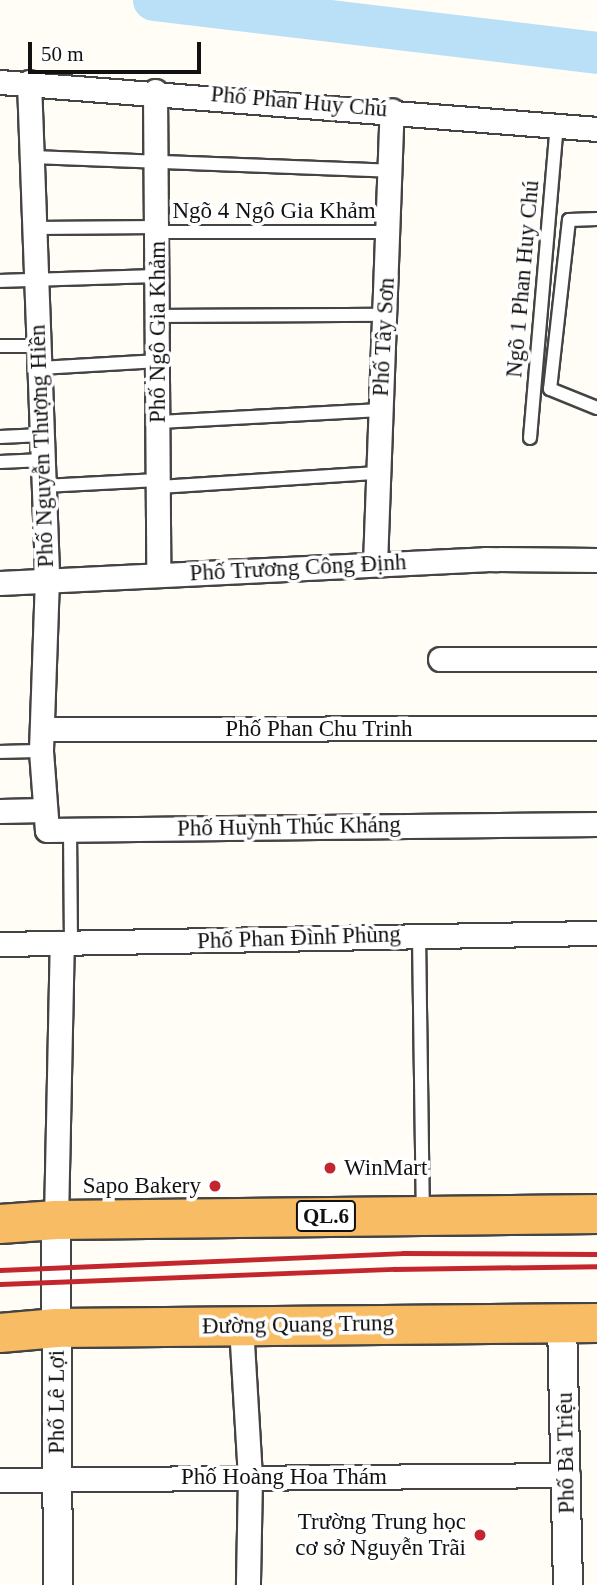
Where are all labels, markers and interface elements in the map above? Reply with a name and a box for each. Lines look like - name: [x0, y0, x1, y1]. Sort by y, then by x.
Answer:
- scale bar: [32, 28, 205, 72]
- text: 50 m: [41, 42, 84, 66]
- street label: Phố Phan Huy Chú: [210, 81, 388, 123]
- street label: Ngõ 1 Phan Huy Chú: [501, 179, 545, 379]
- street label: Ngõ 4 Ngô Gia Khảm: [172, 197, 376, 225]
- street label: Phố Ngô Gia Khảm: [144, 241, 172, 423]
- street label: Phố Tây Sơn: [367, 277, 401, 397]
- street label: Phố Nguyễn Thượng Hiền: [24, 324, 60, 568]
- street label: Phố Trương Công Định: [189, 549, 407, 587]
- street label: Phố Phan Chu Trinh: [225, 715, 413, 743]
- street label: Phố Huỳnh Thúc Kháng: [177, 811, 401, 843]
- street label: Phố Phan Đình Phùng: [197, 921, 401, 955]
- place label: WinMart: [344, 1154, 427, 1182]
- marker: WinMart: [322, 1160, 338, 1176]
- place label: Sapo Bakery: [83, 1172, 201, 1200]
- marker: Sapo Bakery: [207, 1178, 223, 1194]
- road number: QL.6: [294, 1198, 358, 1234]
- street label: Đường Quang Trung: [202, 1310, 394, 1340]
- street label: Phố Lê Lợi: [43, 1350, 71, 1454]
- street label: Phố Bà Triệu: [551, 1392, 581, 1514]
- street label: Phố Hoàng Hoa Thám: [181, 1463, 387, 1491]
- place label: Trường Trung học cơ sở Nguyễn Trãi: [295, 1508, 466, 1562]
- marker: Trường Trung học cơ sở Nguyễn Trãi: [472, 1527, 488, 1543]

